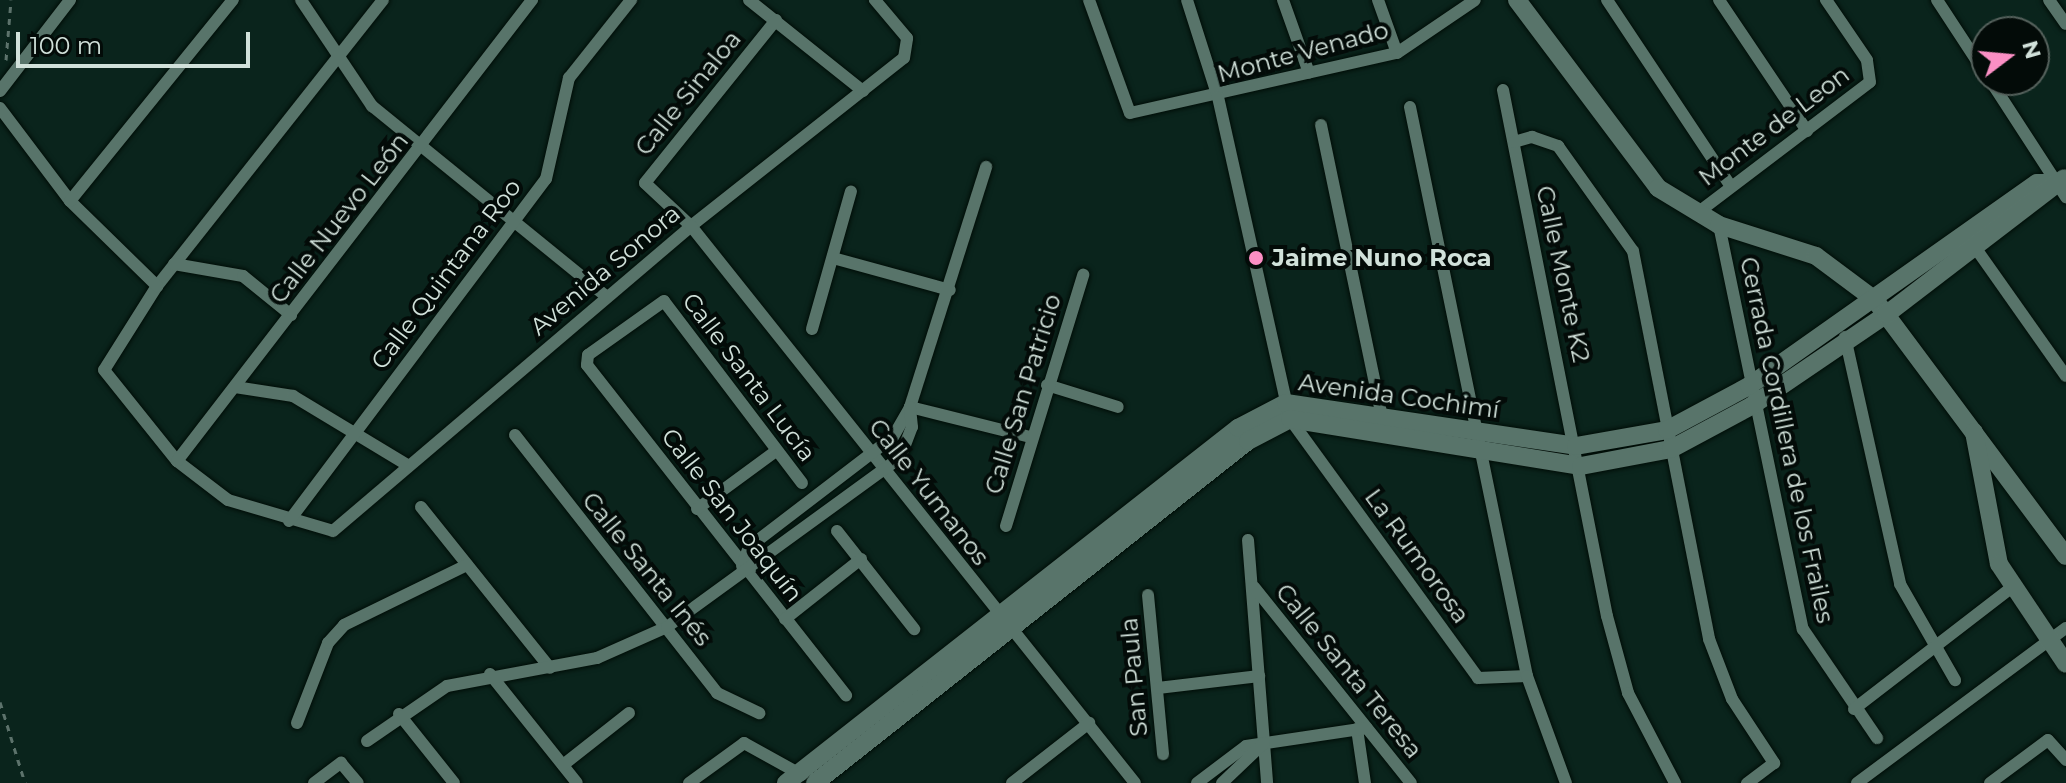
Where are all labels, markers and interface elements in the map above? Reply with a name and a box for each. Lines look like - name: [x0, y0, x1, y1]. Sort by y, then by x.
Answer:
- street label: Monte Venado: [1214, 15, 1392, 89]
- scale bar: [20, 16, 254, 66]
- north arrow: [1970, 16, 2050, 96]
- street label: Calle Sinaloa: [629, 25, 747, 161]
- text: 100 m: [30, 31, 102, 60]
- text: N: [2016, 38, 2047, 62]
- street label: Monte de Leon: [1693, 60, 1855, 192]
- street label: Calle Nuevo León: [264, 127, 414, 309]
- street label: Calle Quintana Roo: [365, 173, 527, 375]
- street label: Calle Monte K2: [1530, 183, 1596, 365]
- street label: Avenida Sonora: [524, 199, 686, 341]
- place label: Jaime Nuno Roca: [1272, 244, 1492, 272]
- marker: Jaime Nuno Roca: [1247, 249, 1265, 267]
- street label: Cerrada Cordillera de los Frailes: [1734, 254, 1840, 626]
- street label: Calle Santa Lucía: [676, 287, 822, 467]
- street label: Calle San Patricio: [979, 291, 1067, 497]
- street label: Avenida Cochimí: [1297, 368, 1501, 424]
- street label: Calle Yumanos: [863, 413, 995, 571]
- street label: Calle San Joaquín: [655, 422, 809, 608]
- street label: La Rumorosa: [1359, 483, 1475, 629]
- street label: Calle Santa Inés: [576, 486, 718, 652]
- street label: Calle Santa Teresa: [1270, 578, 1428, 764]
- street label: San Paula: [1114, 616, 1154, 738]

